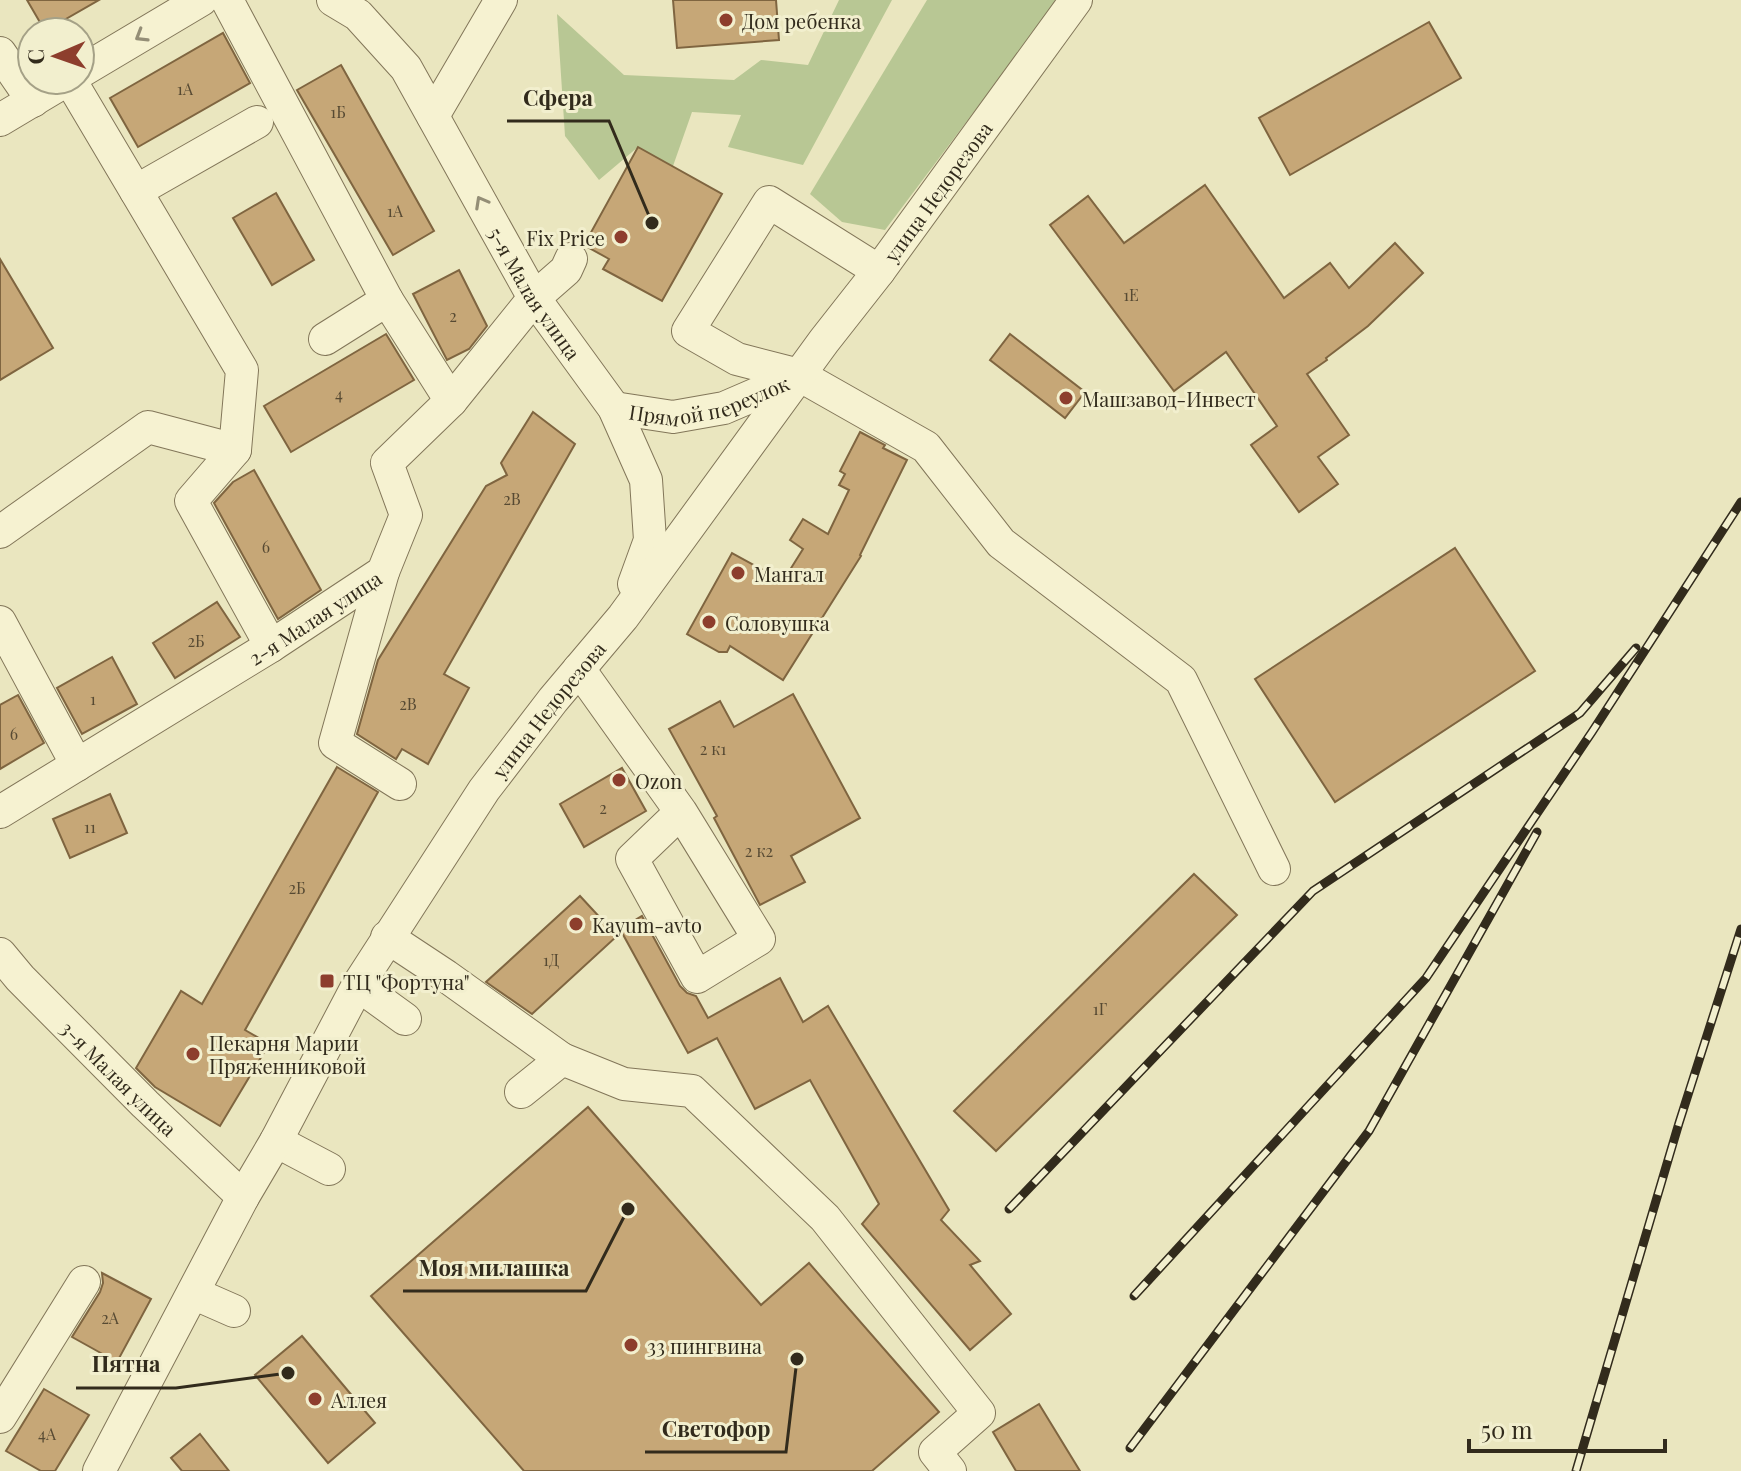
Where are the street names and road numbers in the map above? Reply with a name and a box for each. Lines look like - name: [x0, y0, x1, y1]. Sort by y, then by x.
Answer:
- street label: улица Недорезова: [876, 115, 997, 268]
- street label: 5-я Малая улица: [483, 221, 587, 364]
- street label: Прямой переулок: [627, 368, 793, 431]
- street label: 2-я Малая улица: [243, 564, 386, 670]
- street label: улица Недорезова: [484, 635, 611, 784]
- street label: 3-я Малая улица: [56, 1014, 183, 1141]

